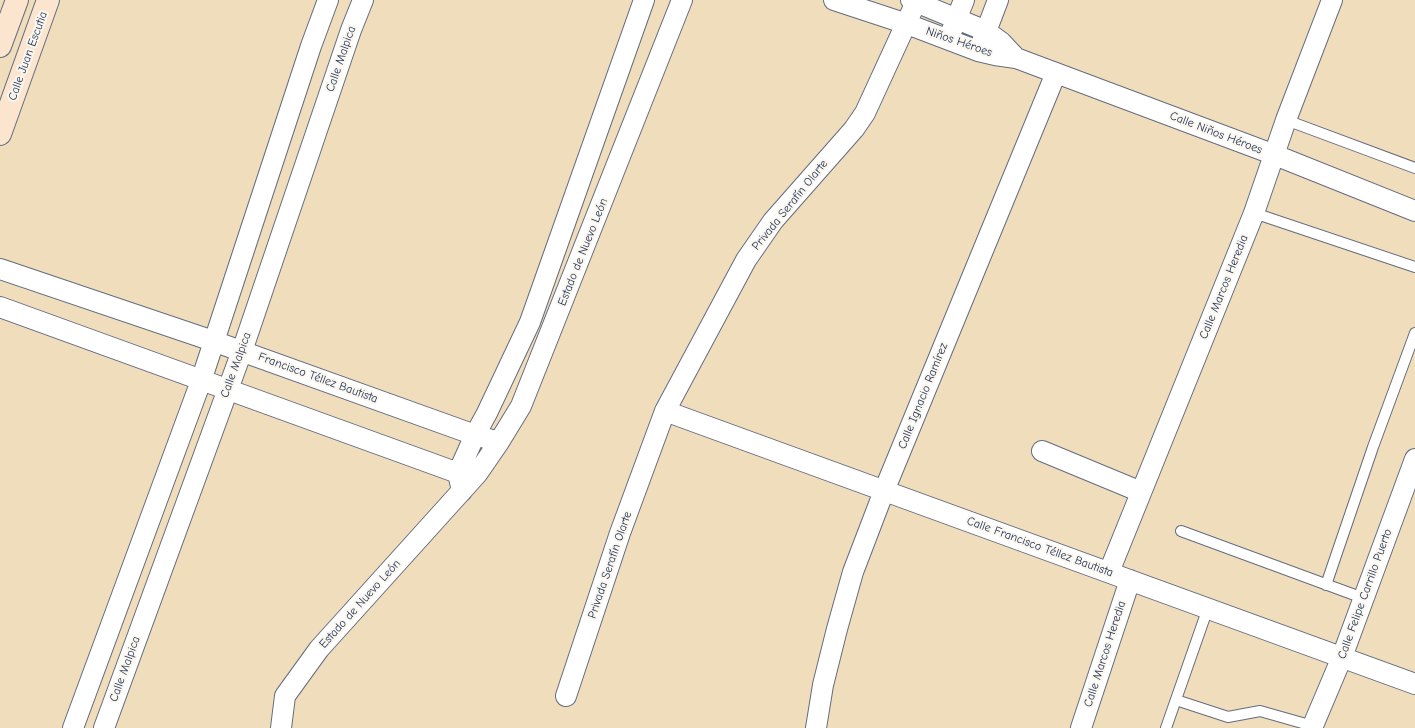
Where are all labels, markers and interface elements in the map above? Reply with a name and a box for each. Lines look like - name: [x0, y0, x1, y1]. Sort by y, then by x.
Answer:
- street label: Calle Juan Escutia: [5, 9, 51, 103]
- street label: Calle Malpica: [323, 24, 359, 94]
- street label: Niños Héroes: [924, 24, 994, 60]
- street label: Calle Niños Héroes: [1168, 109, 1264, 157]
- street label: Privada Serafín Olarte: [749, 157, 831, 253]
- street label: Estado de Nuevo León: [555, 196, 611, 308]
- street label: Calle Marcos Heredia: [1197, 233, 1251, 341]
- street label: Calle Malpica: [217, 330, 255, 400]
- street label: Calle Ignacio Ramírez: [895, 341, 951, 451]
- street label: Francisco Téllez Bautista: [256, 350, 380, 406]
- street label: Privada Serafín Olarte: [585, 510, 635, 620]
- street label: Calle Francisco Téllez Bautista: [965, 514, 1115, 580]
- street label: Calle Felipe Carrillo Puerto: [1335, 527, 1395, 661]
- street label: Estado de Nuevo León: [316, 557, 404, 651]
- street label: Calle Marcos Heredia: [1081, 599, 1129, 709]
- street label: Calle Malpica: [106, 634, 144, 704]

